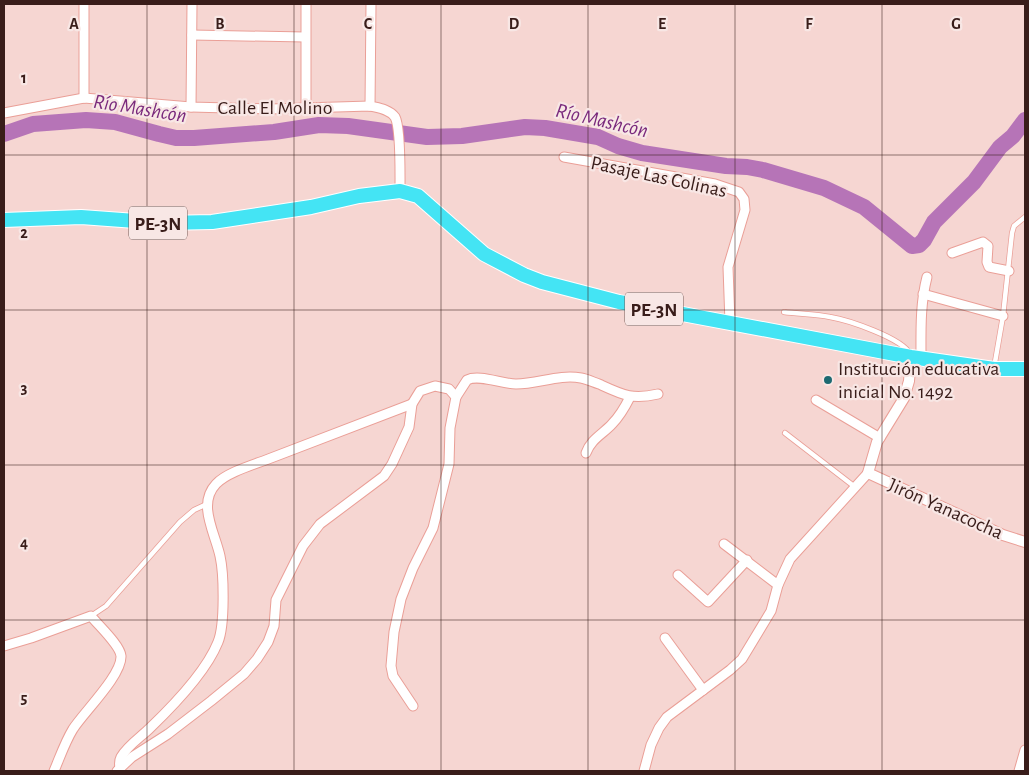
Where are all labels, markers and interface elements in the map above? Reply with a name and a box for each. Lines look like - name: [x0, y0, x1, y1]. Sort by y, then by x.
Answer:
- text: A: [69, 16, 79, 32]
- text: B: [215, 16, 225, 32]
- text: C: [364, 16, 373, 32]
- text: D: [509, 16, 520, 32]
- text: E: [658, 16, 666, 32]
- text: F: [805, 16, 813, 32]
- text: G: [951, 16, 961, 32]
- text: 1: [21, 70, 27, 86]
- water label: Río Mashcón: [92, 91, 188, 126]
- street label: Calle El Molino: [217, 98, 333, 118]
- water label: Río Mashcón: [554, 100, 650, 141]
- street label: Pasaje Las Colinas: [589, 153, 729, 201]
- road number: PE-3N: [129, 207, 187, 240]
- text: 2: [20, 225, 28, 241]
- road number: PE-3N: [625, 292, 683, 326]
- place label: Institución educativa inicial No. 1492: [838, 359, 1000, 402]
- marker: Institución educativa inicial No. 1492: [822, 374, 834, 386]
- text: 3: [21, 380, 28, 396]
- street label: Jirón Yanacocha: [885, 475, 1006, 543]
- text: 4: [20, 535, 28, 551]
- text: 5: [21, 690, 28, 706]

